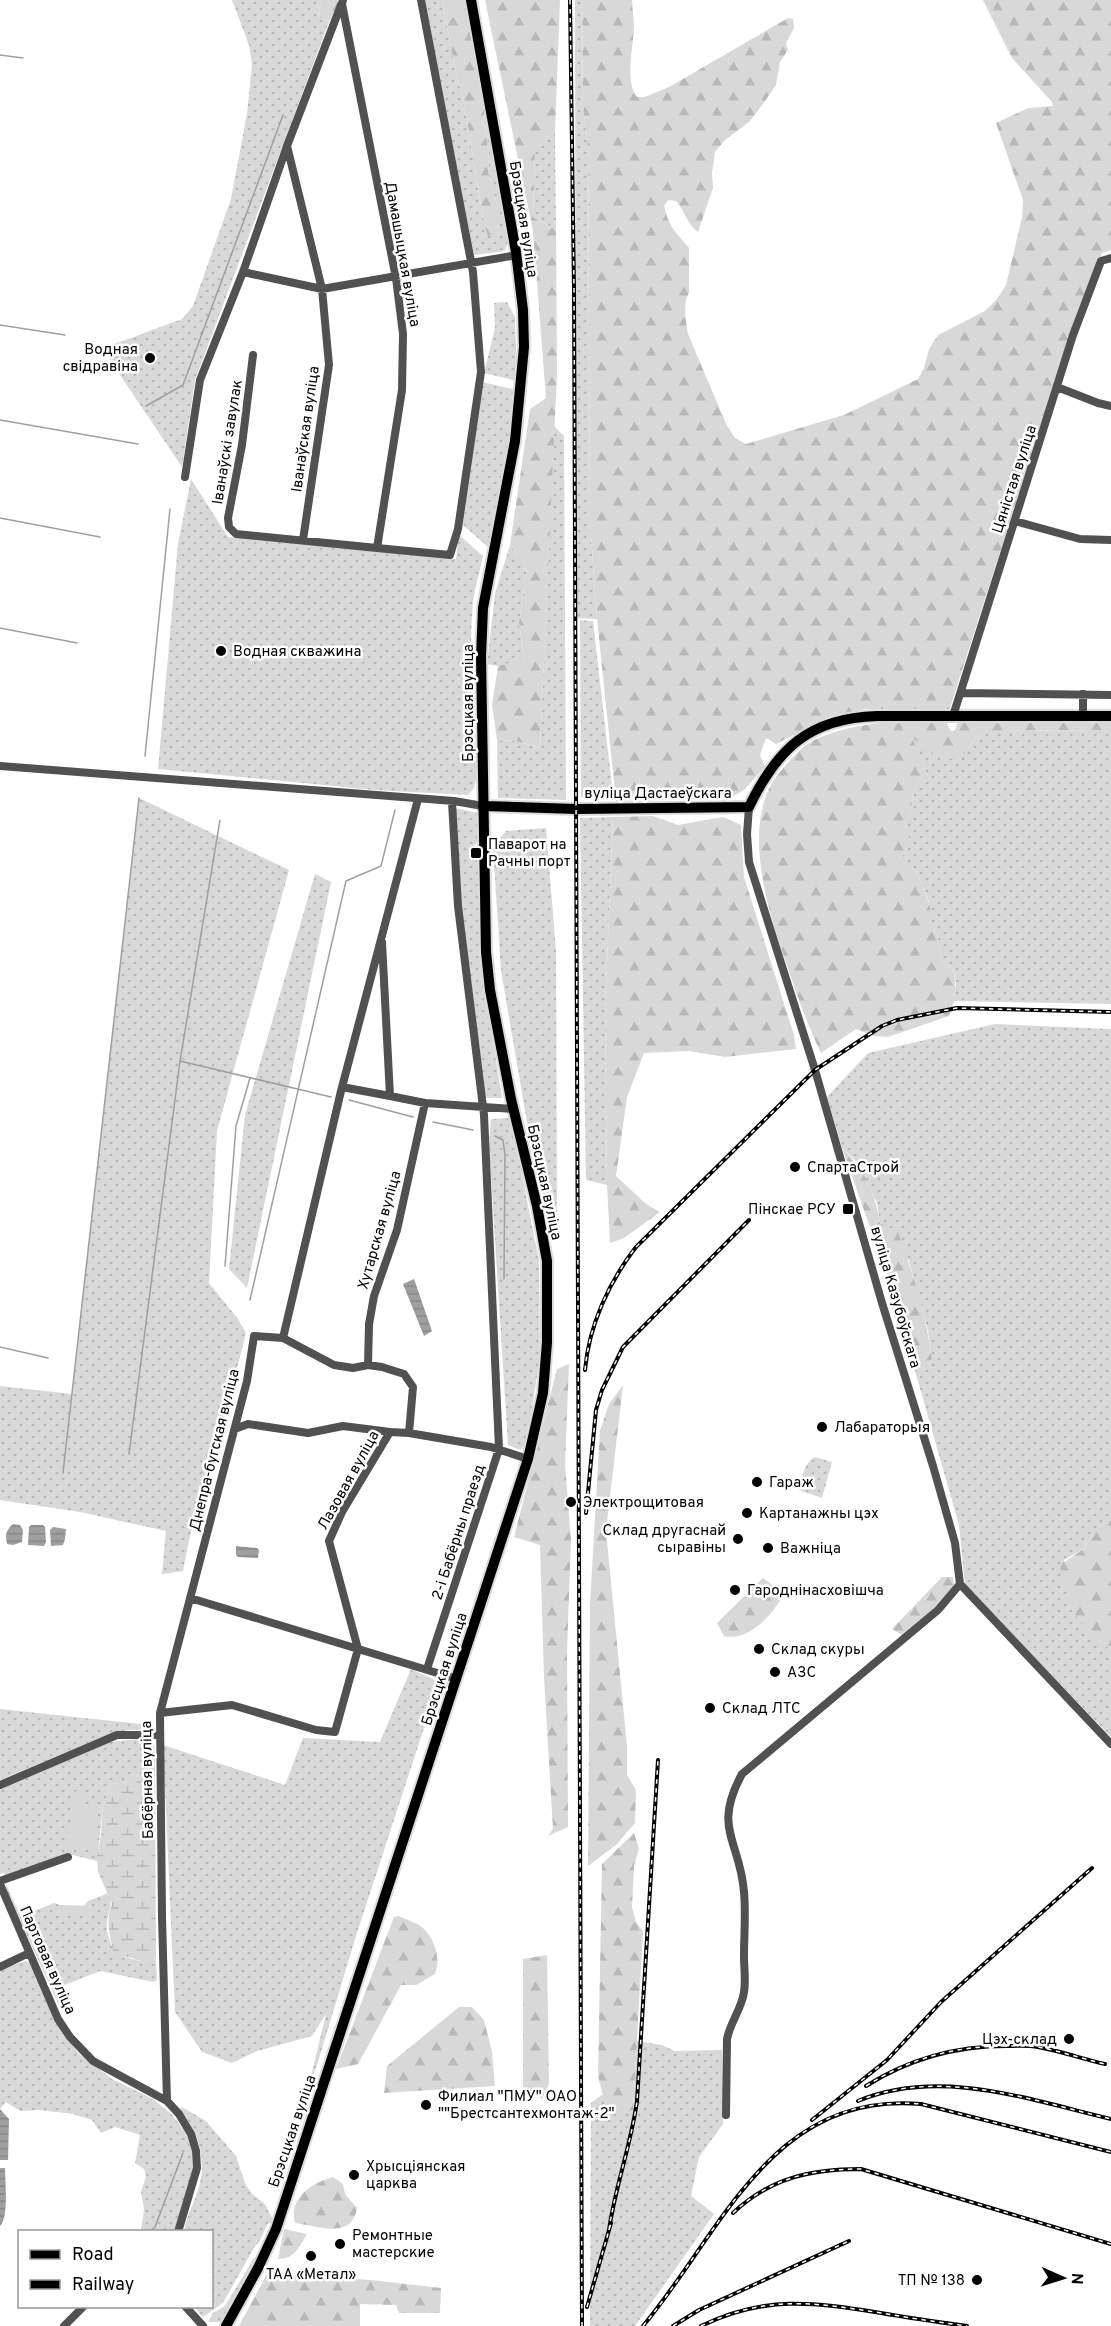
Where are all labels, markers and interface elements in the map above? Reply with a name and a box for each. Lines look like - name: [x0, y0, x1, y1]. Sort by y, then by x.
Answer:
- street label: Брэсцкая вуліца: [504, 160, 541, 279]
- street label: Дамашыцкая вуліца: [379, 180, 424, 328]
- place label: Водная свідравіна: [63, 341, 138, 377]
- marker: Водная свідравіна: [143, 351, 157, 365]
- street label: Іванаўская вуліца: [288, 365, 325, 493]
- street label: Іванаўскі завулак: [209, 378, 248, 506]
- street label: Цяністая вуліца: [989, 423, 1042, 536]
- place label: Водная скважина: [233, 643, 361, 662]
- marker: Водная скважина: [214, 644, 228, 658]
- street label: Брэсцкая вуліца: [460, 644, 479, 762]
- street label: вуліца Дастаеўскага: [584, 785, 732, 804]
- place label: Паварот на Рачны порт: [488, 836, 571, 872]
- marker: Паварот на Рачны порт: [469, 846, 483, 860]
- street label: Брэсцкая вуліца: [522, 1123, 565, 1242]
- place label: СпартаСтрой: [807, 1159, 899, 1178]
- marker: СпартаСтрой: [788, 1160, 802, 1174]
- street label: Хутарская вуліца: [354, 1169, 406, 1292]
- place label: Пінскае РСУ: [748, 1201, 836, 1220]
- marker: Пінскае РСУ: [841, 1202, 855, 1216]
- street label: вуліца Казубоўскага: [865, 1224, 924, 1370]
- street label: Днепра-бугская вуліца: [186, 1367, 245, 1533]
- place label: Лабараторыя: [834, 1419, 930, 1438]
- marker: Лабараторыя: [815, 1420, 829, 1434]
- street label: Лазовая вуліца: [314, 1428, 384, 1534]
- street label: 2-і Бабёрны праезд: [429, 1462, 490, 1603]
- place label: Гараж: [769, 1474, 814, 1493]
- marker: Гараж: [750, 1475, 764, 1489]
- place label: Электрощитовая: [583, 1494, 704, 1513]
- marker: Электрощитовая: [564, 1495, 578, 1509]
- place label: Картанажны цэх: [759, 1505, 879, 1524]
- marker: Картанажны цэх: [740, 1506, 754, 1520]
- place label: Склад другаснай сыравіны: [603, 1522, 726, 1558]
- marker: Склад другаснай сыравіны: [731, 1532, 745, 1546]
- place label: Важніца: [780, 1540, 841, 1559]
- marker: Важніца: [761, 1541, 775, 1555]
- place label: Гароднінасховішча: [747, 1582, 884, 1601]
- marker: Гароднінасховішча: [728, 1583, 742, 1597]
- street label: Брэсцкая вуліца: [418, 1611, 473, 1728]
- place label: Склад скуры: [771, 1641, 865, 1660]
- marker: Склад скуры: [752, 1642, 766, 1656]
- place label: АЗС: [787, 1664, 816, 1683]
- marker: АЗС: [768, 1665, 782, 1679]
- place label: Склад ЛТС: [722, 1700, 801, 1719]
- marker: Склад ЛТС: [703, 1701, 717, 1715]
- street label: Бабёрная вуліца: [138, 1721, 159, 1839]
- street label: Партовая вуліца: [14, 1904, 79, 2018]
- place label: Цэх-склад: [982, 2031, 1057, 2050]
- marker: Цэх-склад: [1062, 2032, 1076, 2046]
- street label: Брэсцкая вуліца: [265, 2073, 322, 2190]
- place label: Филиал "ПМУ" ОАО ""Брестсантехмонтаж-2": [438, 2088, 615, 2124]
- marker: Филиал "ПМУ" ОАО ""Брестсантехмонтаж-2": [419, 2098, 433, 2112]
- place label: Хрысціянская царква: [366, 2158, 466, 2194]
- marker: Хрысціянская царква: [347, 2168, 361, 2182]
- place label: Ремонтные мастерские: [352, 2227, 435, 2263]
- legend: [18, 2230, 213, 2308]
- marker: Ремонтные мастерские: [333, 2237, 347, 2251]
- text: Road: [72, 2244, 114, 2267]
- north arrow: [1033, 2248, 1093, 2308]
- marker: ТАА «Метал»: [304, 2249, 318, 2263]
- place label: ТАА «Метал»: [266, 2266, 357, 2285]
- place label: ТП № 138: [898, 2272, 965, 2291]
- text: N: [1066, 2272, 1086, 2285]
- marker: ТП № 138: [970, 2273, 984, 2287]
- text: Railway: [72, 2274, 134, 2297]

